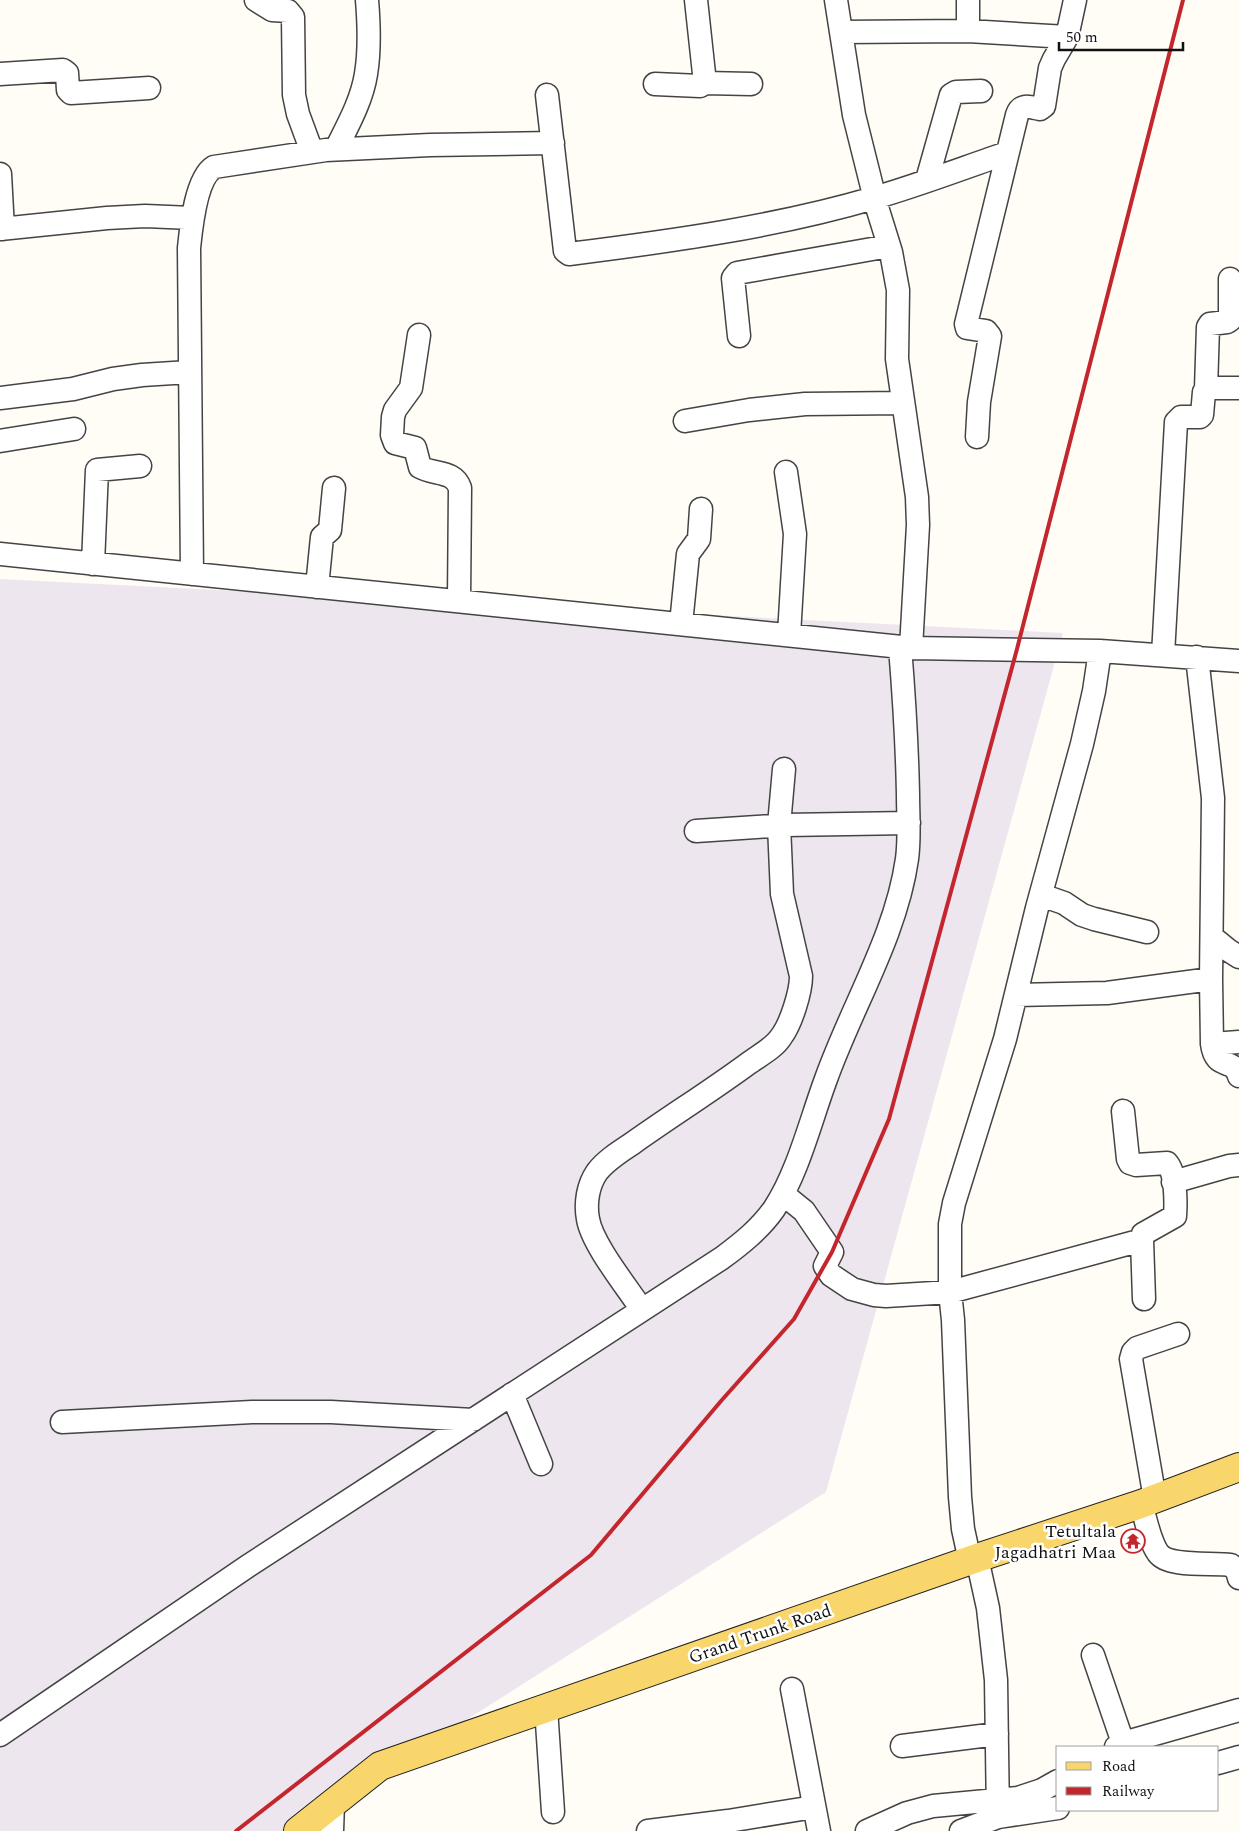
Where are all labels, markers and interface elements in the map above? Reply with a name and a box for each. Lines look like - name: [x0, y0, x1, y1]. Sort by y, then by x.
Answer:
- scale bar: [1059, 20, 1183, 52]
- text: 50 m: [1066, 26, 1098, 49]
- place label: Tetultala Jagadhatri Maa: [994, 1518, 1116, 1566]
- temple icon: Tetultala Jagadhatri Maa: [1120, 1528, 1146, 1554]
- street label: Grand Trunk Road: [685, 1597, 835, 1671]
- legend: [1056, 1746, 1219, 1811]
- text: Road: [1102, 1755, 1136, 1778]
- text: Railway: [1102, 1780, 1155, 1803]

